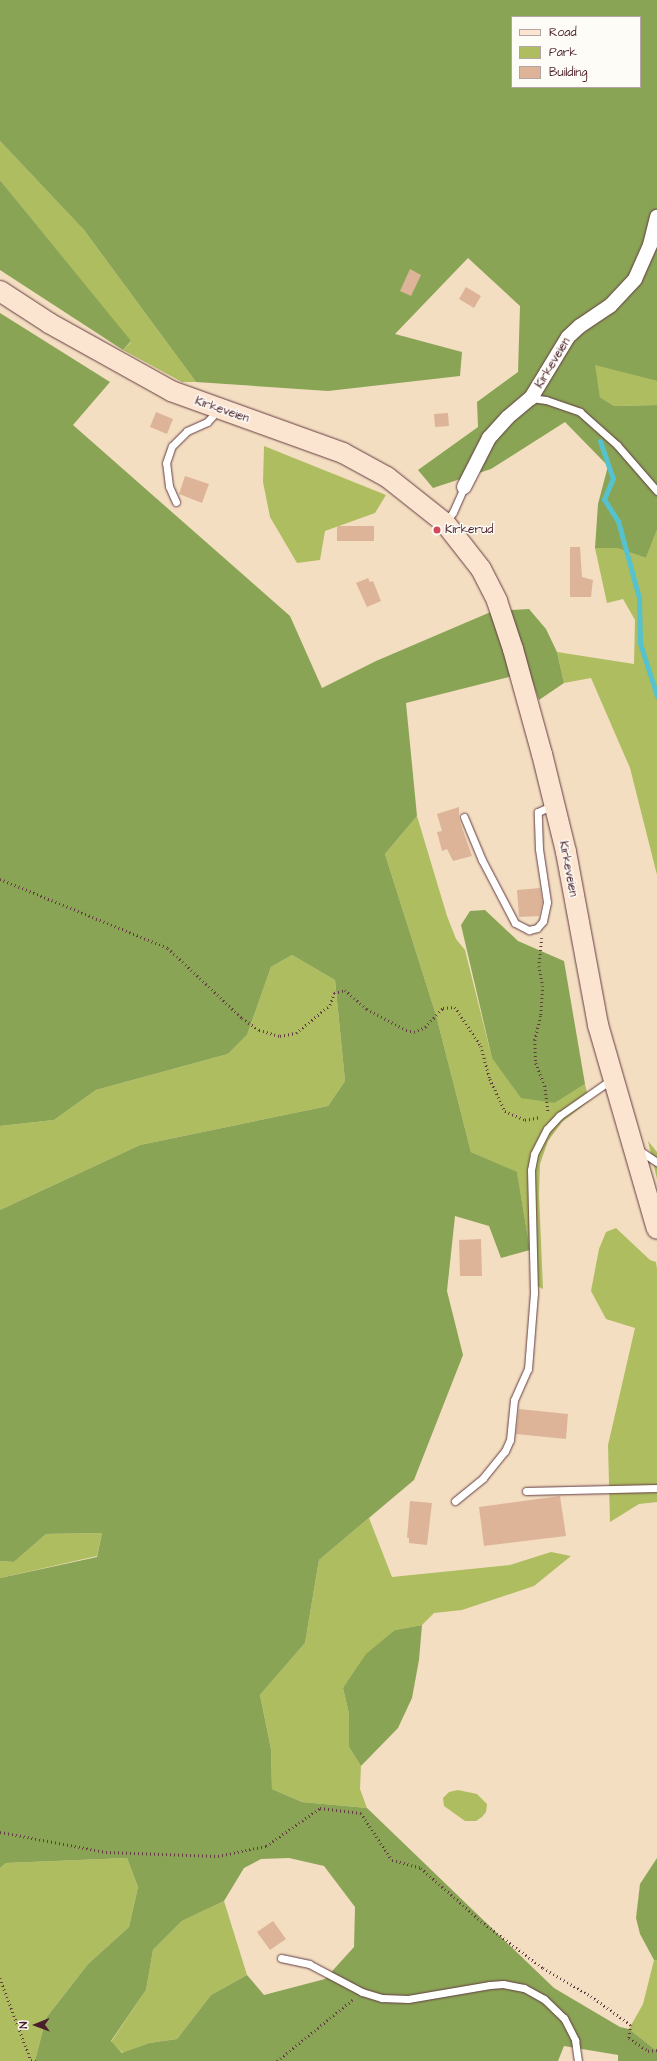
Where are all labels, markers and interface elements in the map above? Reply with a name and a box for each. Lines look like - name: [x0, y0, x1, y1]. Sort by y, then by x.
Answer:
- legend: [511, 16, 641, 88]
- text: Road: [549, 24, 577, 41]
- text: Park: [549, 44, 577, 61]
- text: Building: [549, 64, 587, 81]
- street label: Kirkeveien: [532, 335, 574, 391]
- street label: Kirkeveien: [193, 394, 251, 426]
- place label: Kirkerud: [445, 523, 493, 537]
- marker: Kirkerud: [432, 525, 442, 535]
- street label: Kirkeveien: [556, 840, 580, 898]
- north arrow: [16, 2005, 56, 2045]
- text: N: [16, 2022, 31, 2029]

